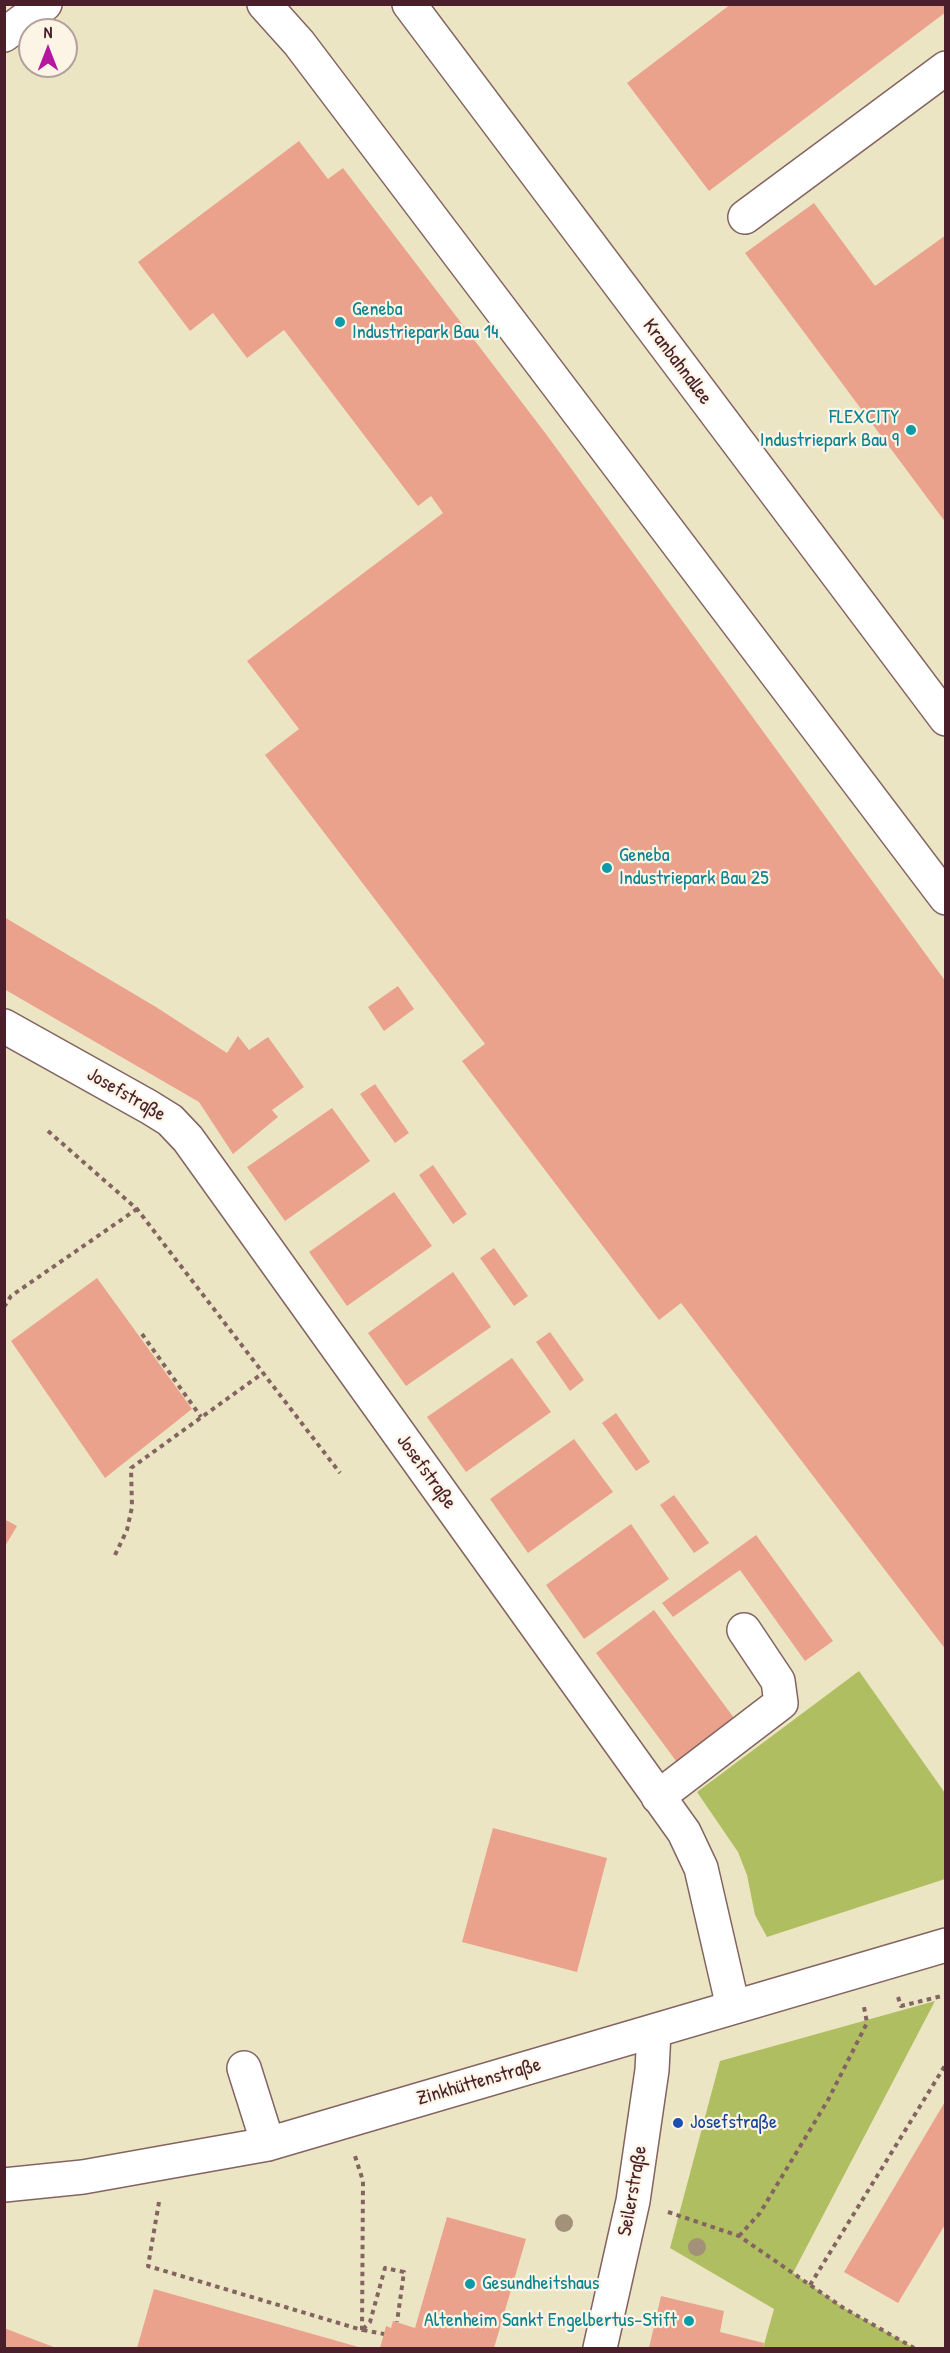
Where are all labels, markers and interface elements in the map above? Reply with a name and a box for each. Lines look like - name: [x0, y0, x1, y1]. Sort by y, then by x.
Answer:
- north arrow: [18, 18, 78, 78]
- text: N: [44, 21, 52, 43]
- place label: Geneba Industriepark Bau 14: [352, 298, 499, 345]
- street label: Kranbahnallee: [637, 314, 717, 410]
- marker: Geneba Industriepark Bau 14: [333, 315, 347, 329]
- place label: FLEXCITY Industriepark Bau 9: [760, 406, 899, 453]
- marker: FLEXCITY Industriepark Bau 9: [904, 423, 918, 437]
- place label: Geneba Industriepark Bau 25: [619, 844, 769, 891]
- marker: Geneba Industriepark Bau 25: [600, 861, 614, 875]
- street label: Josefstraße: [82, 1063, 170, 1127]
- street label: Josefstraße: [391, 1430, 461, 1514]
- street label: Zinkhüttenstraße: [414, 2053, 544, 2111]
- place label: Josefstraße: [690, 2111, 777, 2135]
- marker: Josefstraße: [671, 2116, 685, 2130]
- street label: Seilerstraße: [613, 2144, 653, 2238]
- place label: Gesundheitshaus: [482, 2272, 599, 2296]
- marker: Gesundheitshaus: [463, 2277, 477, 2291]
- place label: Altenheim Sankt Engelbertus-Stift: [424, 2309, 677, 2333]
- marker: Altenheim Sankt Engelbertus-Stift: [682, 2314, 696, 2328]

